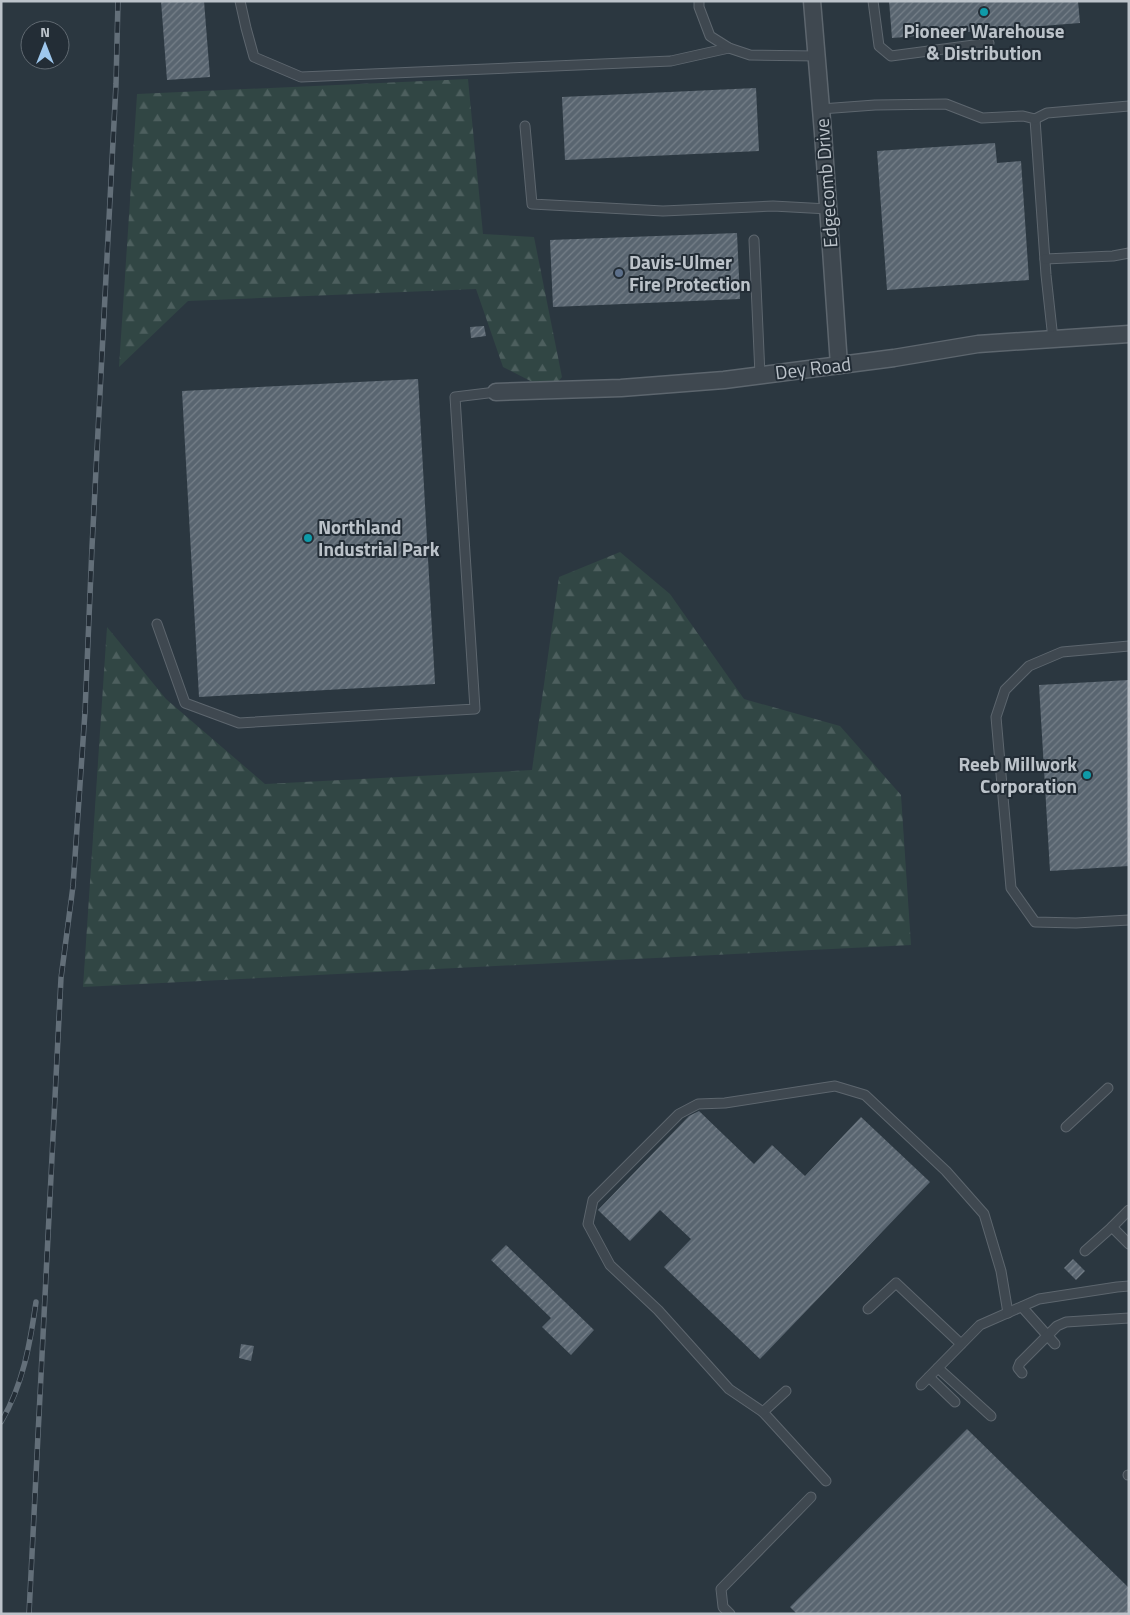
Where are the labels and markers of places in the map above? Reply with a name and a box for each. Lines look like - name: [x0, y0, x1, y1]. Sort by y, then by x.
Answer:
- marker: Pioneer Warehouse & Distribution: [978, 6, 990, 18]
- place label: Pioneer Warehouse & Distribution: [904, 16, 1065, 67]
- place label: Davis-Ulmer Fire Protection: [629, 247, 751, 298]
- marker: Davis-Ulmer Fire Protection: [613, 267, 625, 279]
- place label: Northland Industrial Park: [318, 512, 440, 563]
- marker: Northland Industrial Park: [302, 532, 314, 544]
- place label: Reeb Millwork Corporation: [958, 749, 1077, 800]
- marker: Reeb Millwork Corporation: [1081, 769, 1093, 781]

